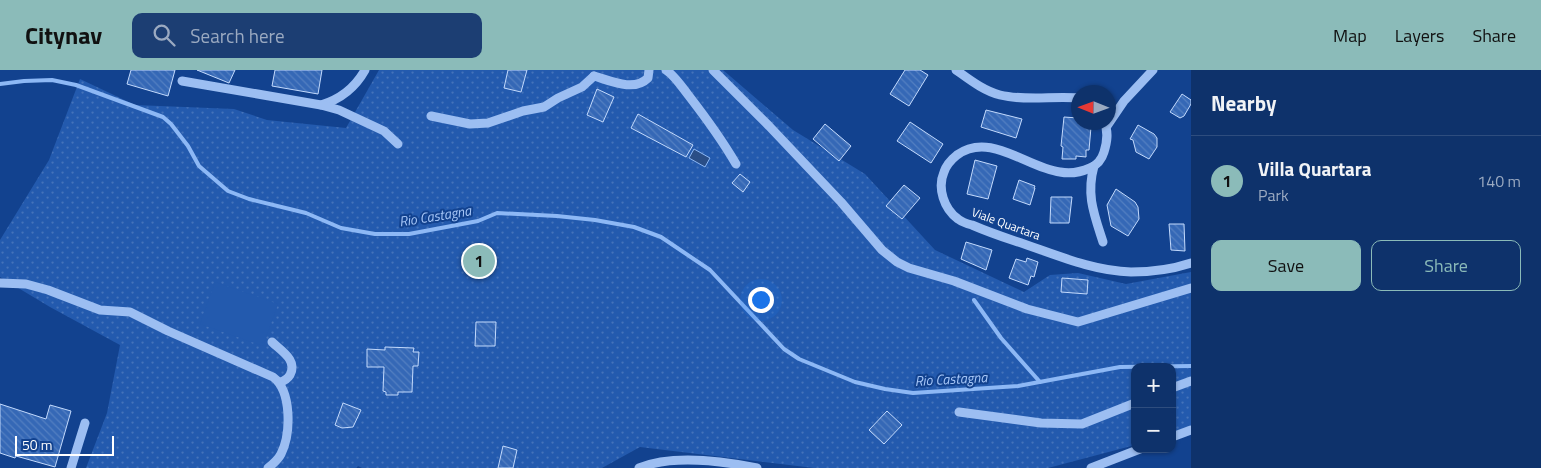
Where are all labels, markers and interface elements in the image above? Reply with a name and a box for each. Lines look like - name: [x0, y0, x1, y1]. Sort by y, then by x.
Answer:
- search box: [132, 13, 482, 58]
- text: Citynav: [25, 17, 102, 53]
- icon: search: [150, 21, 178, 49]
- text: Search here: [190, 21, 285, 50]
- text: Map: [1333, 22, 1367, 49]
- text: Layers: [1395, 22, 1444, 49]
- text: Share: [1472, 22, 1516, 49]
- north arrow: [1071, 85, 1116, 130]
- text: Nearby: [1211, 87, 1276, 119]
- text: Villa Quartara: [1258, 154, 1372, 183]
- text: 1: [1223, 169, 1231, 193]
- text: 140 m: [1477, 169, 1521, 193]
- text: Park: [1258, 183, 1289, 207]
- water label: Rio Castagna: [397, 199, 473, 232]
- street label: Viale Quartara: [969, 202, 1043, 245]
- button: Save: [1211, 240, 1361, 291]
- button: Share: [1371, 240, 1521, 291]
- pin: 1: [463, 242, 495, 280]
- your location: [748, 287, 774, 313]
- map controls: [1131, 363, 1176, 453]
- button: +: [1131, 363, 1176, 408]
- water label: Rio Castagna: [914, 366, 989, 391]
- button: −: [1131, 408, 1176, 453]
- scale bar: [15, 433, 114, 456]
- text: 50 m: [22, 434, 52, 455]

